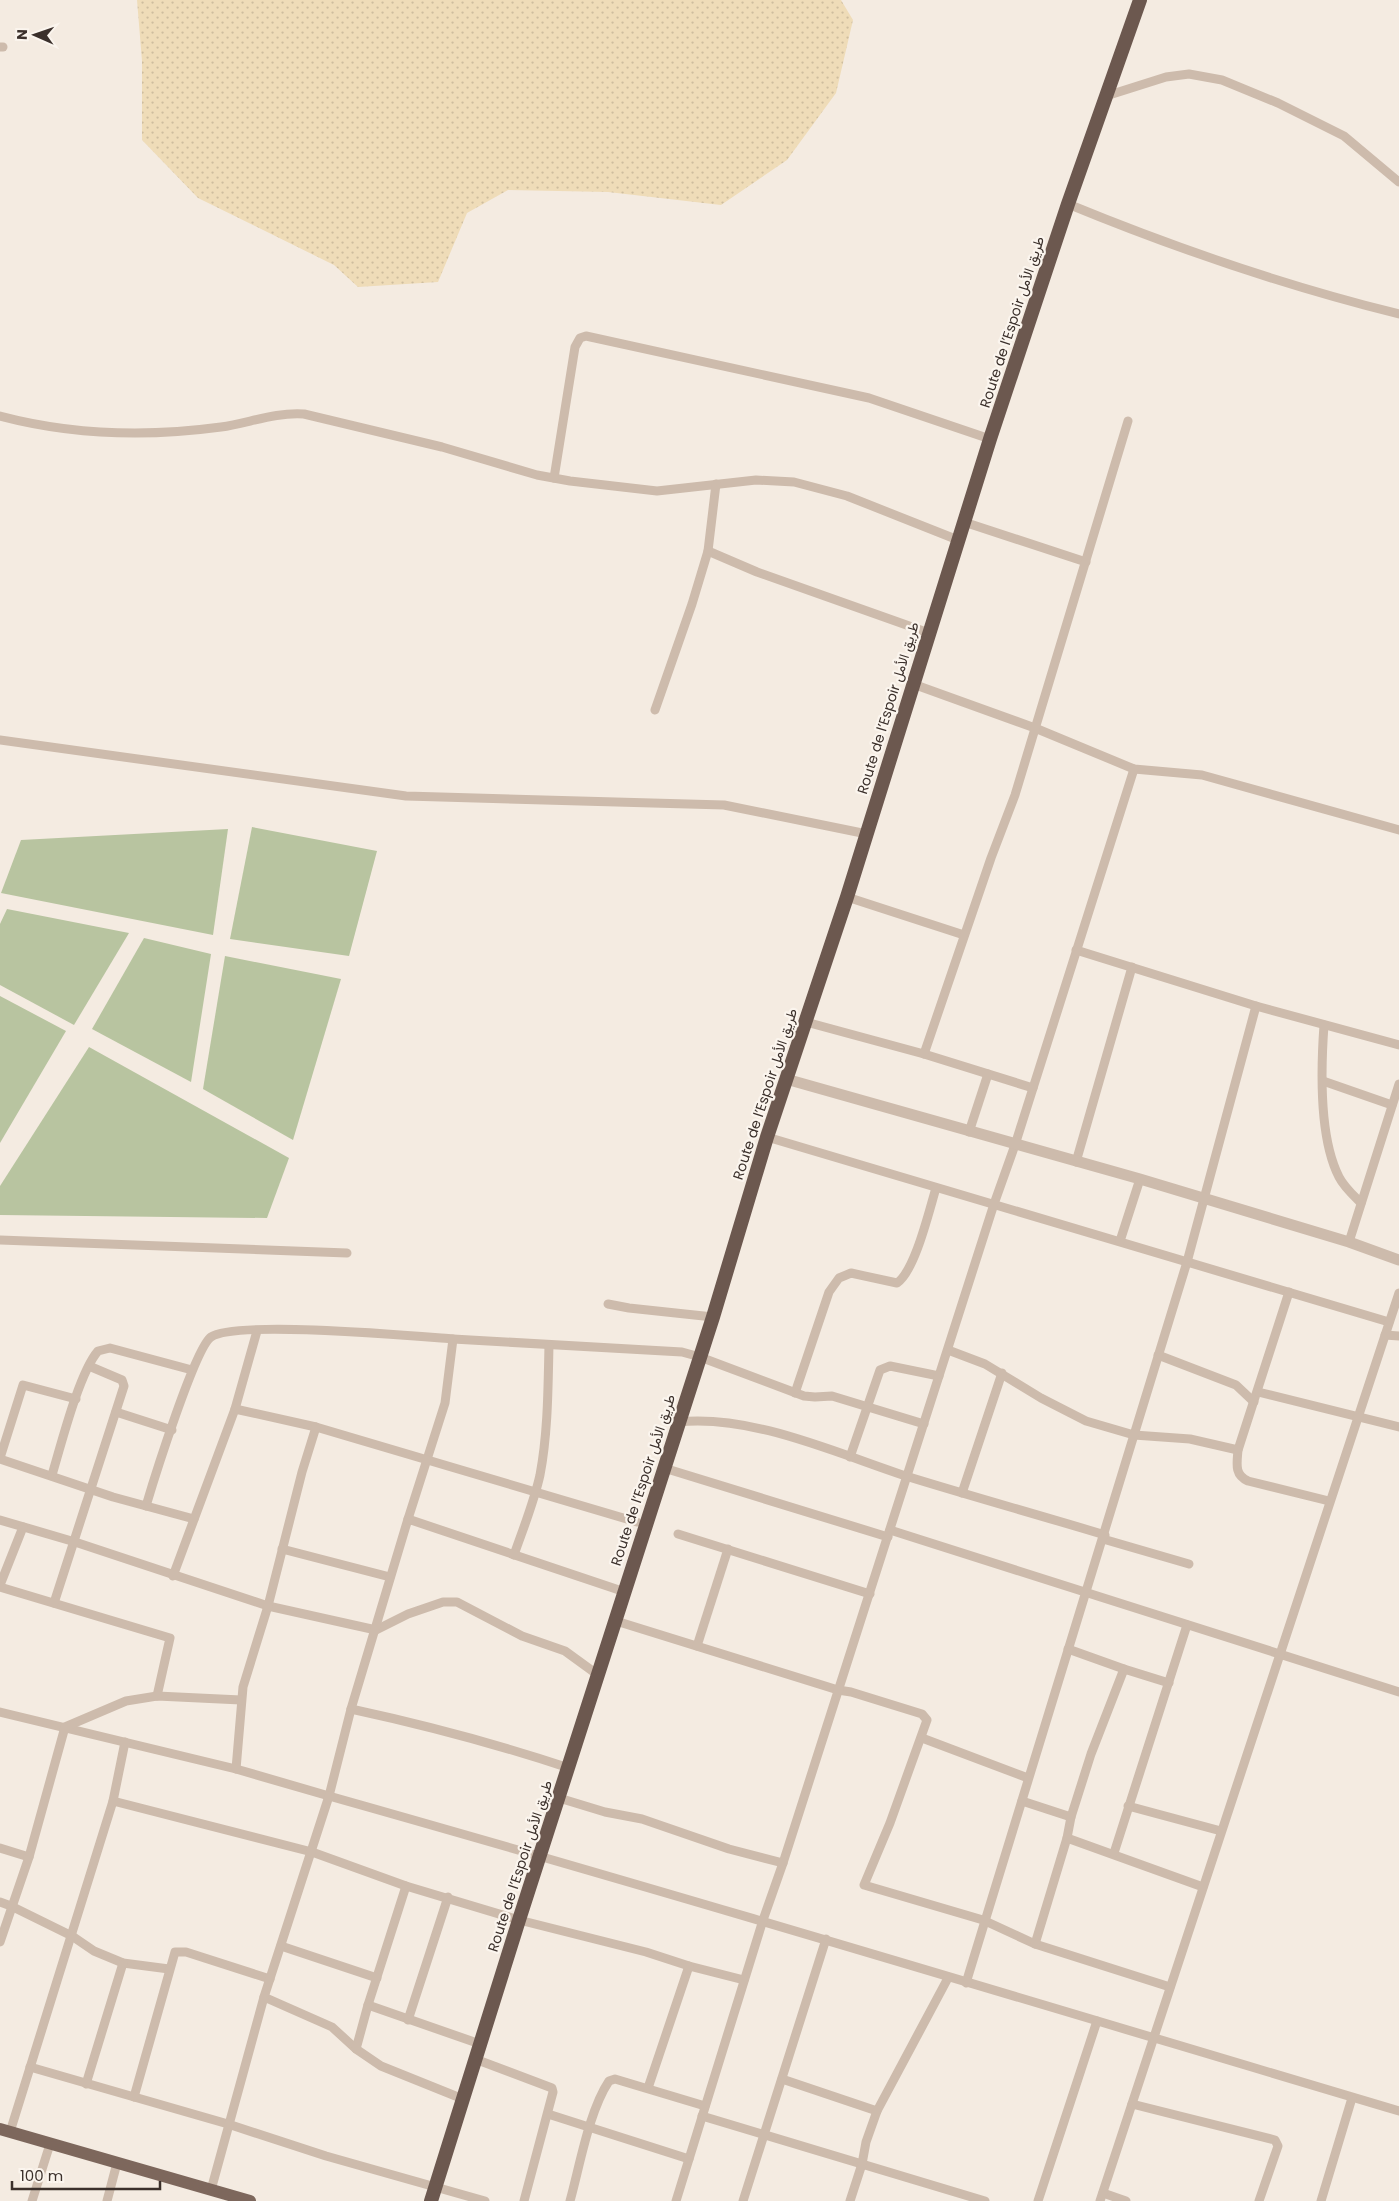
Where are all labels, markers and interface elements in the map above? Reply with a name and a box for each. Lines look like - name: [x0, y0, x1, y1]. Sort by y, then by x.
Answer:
- north arrow: [10, 10, 60, 60]
- text: N: [12, 29, 32, 40]
- street label: Route de l’Espoir طريق الأمل: [975, 234, 1049, 410]
- street label: Route de l’Espoir طريق الأمل: [852, 619, 924, 797]
- street label: Route de l’Espoir طريق الأمل: [728, 1006, 802, 1182]
- street label: Route de l’Espoir طريق الأمل: [606, 1392, 680, 1568]
- street label: Route de l’Espoir طريق الأمل: [483, 1778, 557, 1954]
- scale bar: [12, 2158, 160, 2190]
- text: 100 m: [20, 2165, 63, 2186]

